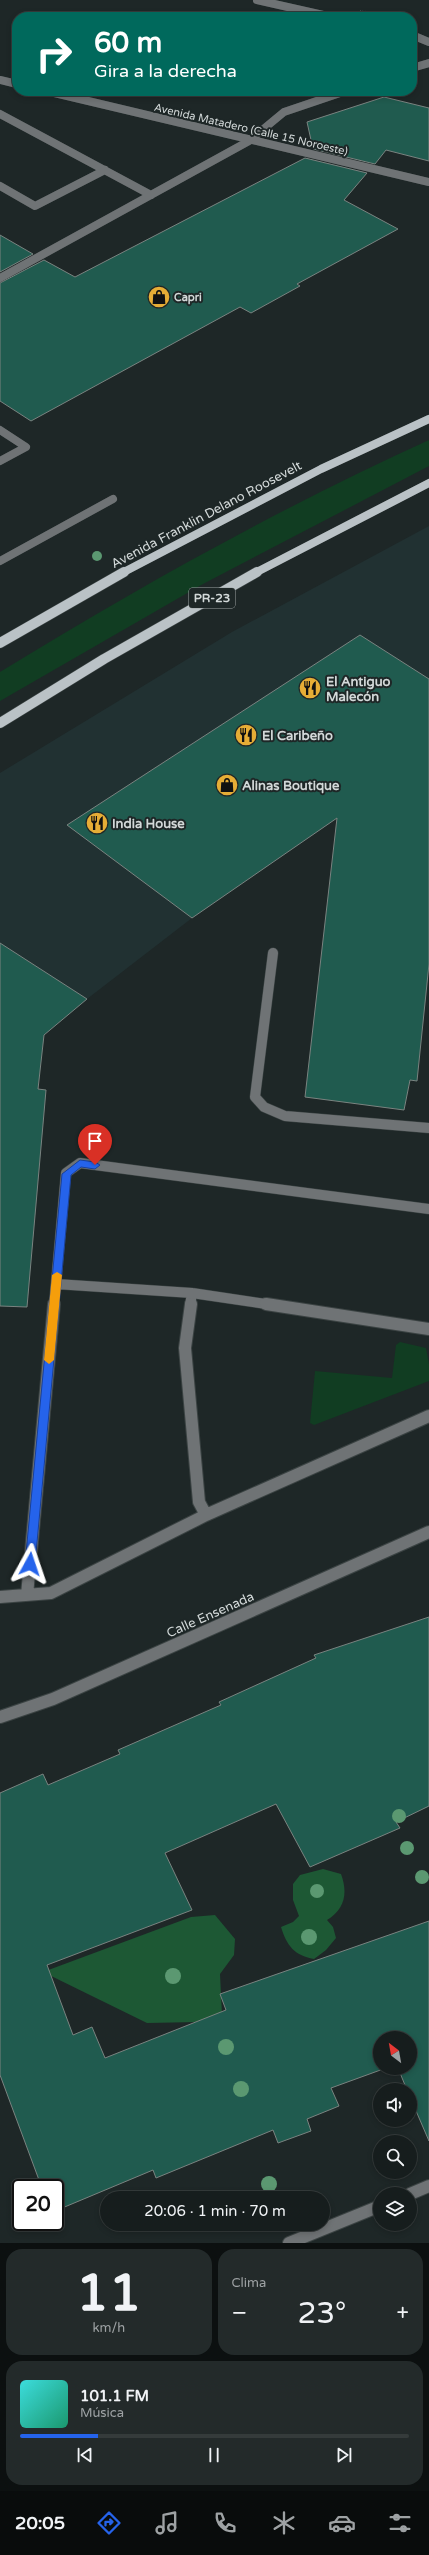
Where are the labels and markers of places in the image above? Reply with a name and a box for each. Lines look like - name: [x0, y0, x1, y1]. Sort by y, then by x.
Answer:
- shop icon: Capri: [146, 284, 172, 310]
- place label: Capri: [174, 291, 202, 305]
- place label: El Antiguo Malecón: [326, 674, 391, 705]
- restaurant icon: El Antiguo Malecón: [297, 675, 323, 701]
- restaurant icon: El Caribeño: [233, 722, 259, 748]
- place label: El Caribeño: [262, 728, 333, 744]
- shop icon: Alinas Boutique: [214, 772, 240, 798]
- place label: Alinas Boutique: [242, 778, 340, 794]
- restaurant icon: India House: [84, 810, 110, 836]
- place label: India House: [112, 816, 185, 832]
- pin: [78, 1124, 112, 1165]

